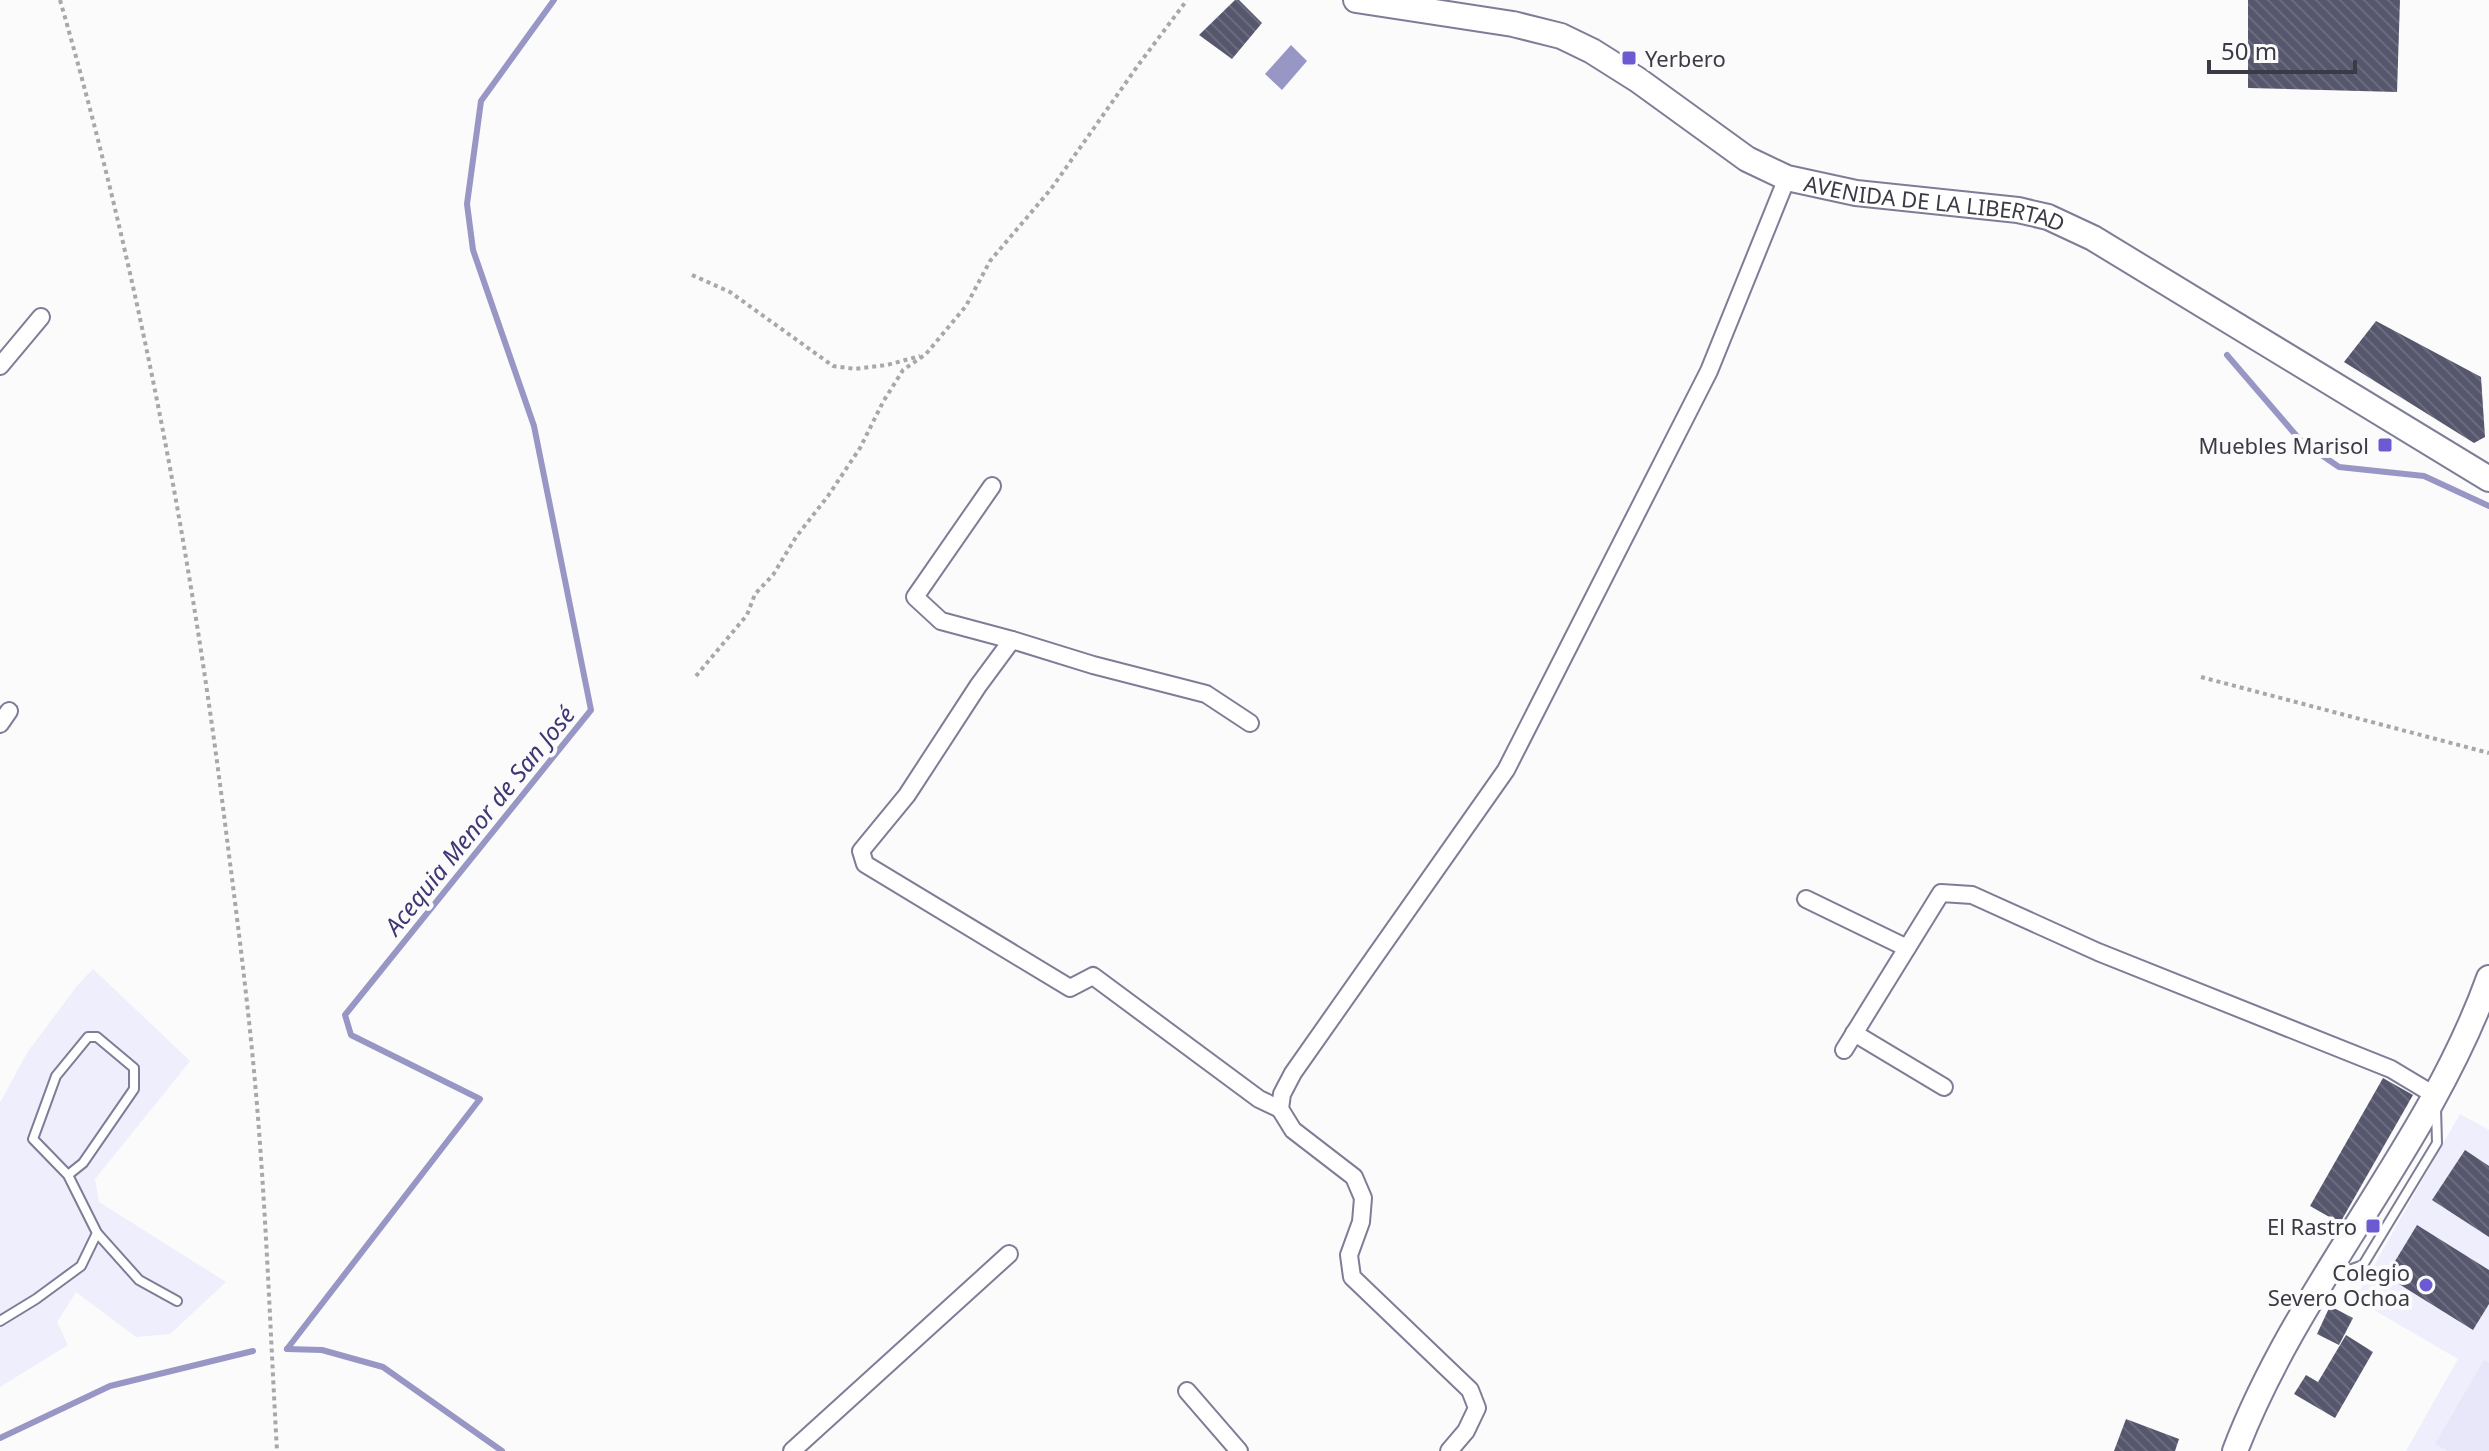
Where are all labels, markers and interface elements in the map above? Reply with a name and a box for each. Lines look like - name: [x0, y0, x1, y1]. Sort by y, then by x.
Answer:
- scale bar: [2209, 24, 2355, 74]
- text: 50 m: [2221, 34, 2277, 67]
- place label: Yerbero: [1645, 43, 1726, 73]
- marker: Yerbero: [1620, 49, 1638, 67]
- street label: AVENIDA DE LA LIBERTAD: [1802, 167, 2070, 238]
- place label: Muebles Marisol: [2199, 430, 2369, 460]
- marker: Muebles Marisol: [2376, 436, 2394, 454]
- water label: Acequia Menor de San José: [375, 698, 582, 943]
- place label: El Rastro: [2267, 1211, 2357, 1241]
- marker: El Rastro: [2364, 1217, 2382, 1235]
- place label: Colegio Severo Ochoa: [2268, 1257, 2410, 1312]
- marker: Colegio Severo Ochoa: [2417, 1276, 2435, 1294]

